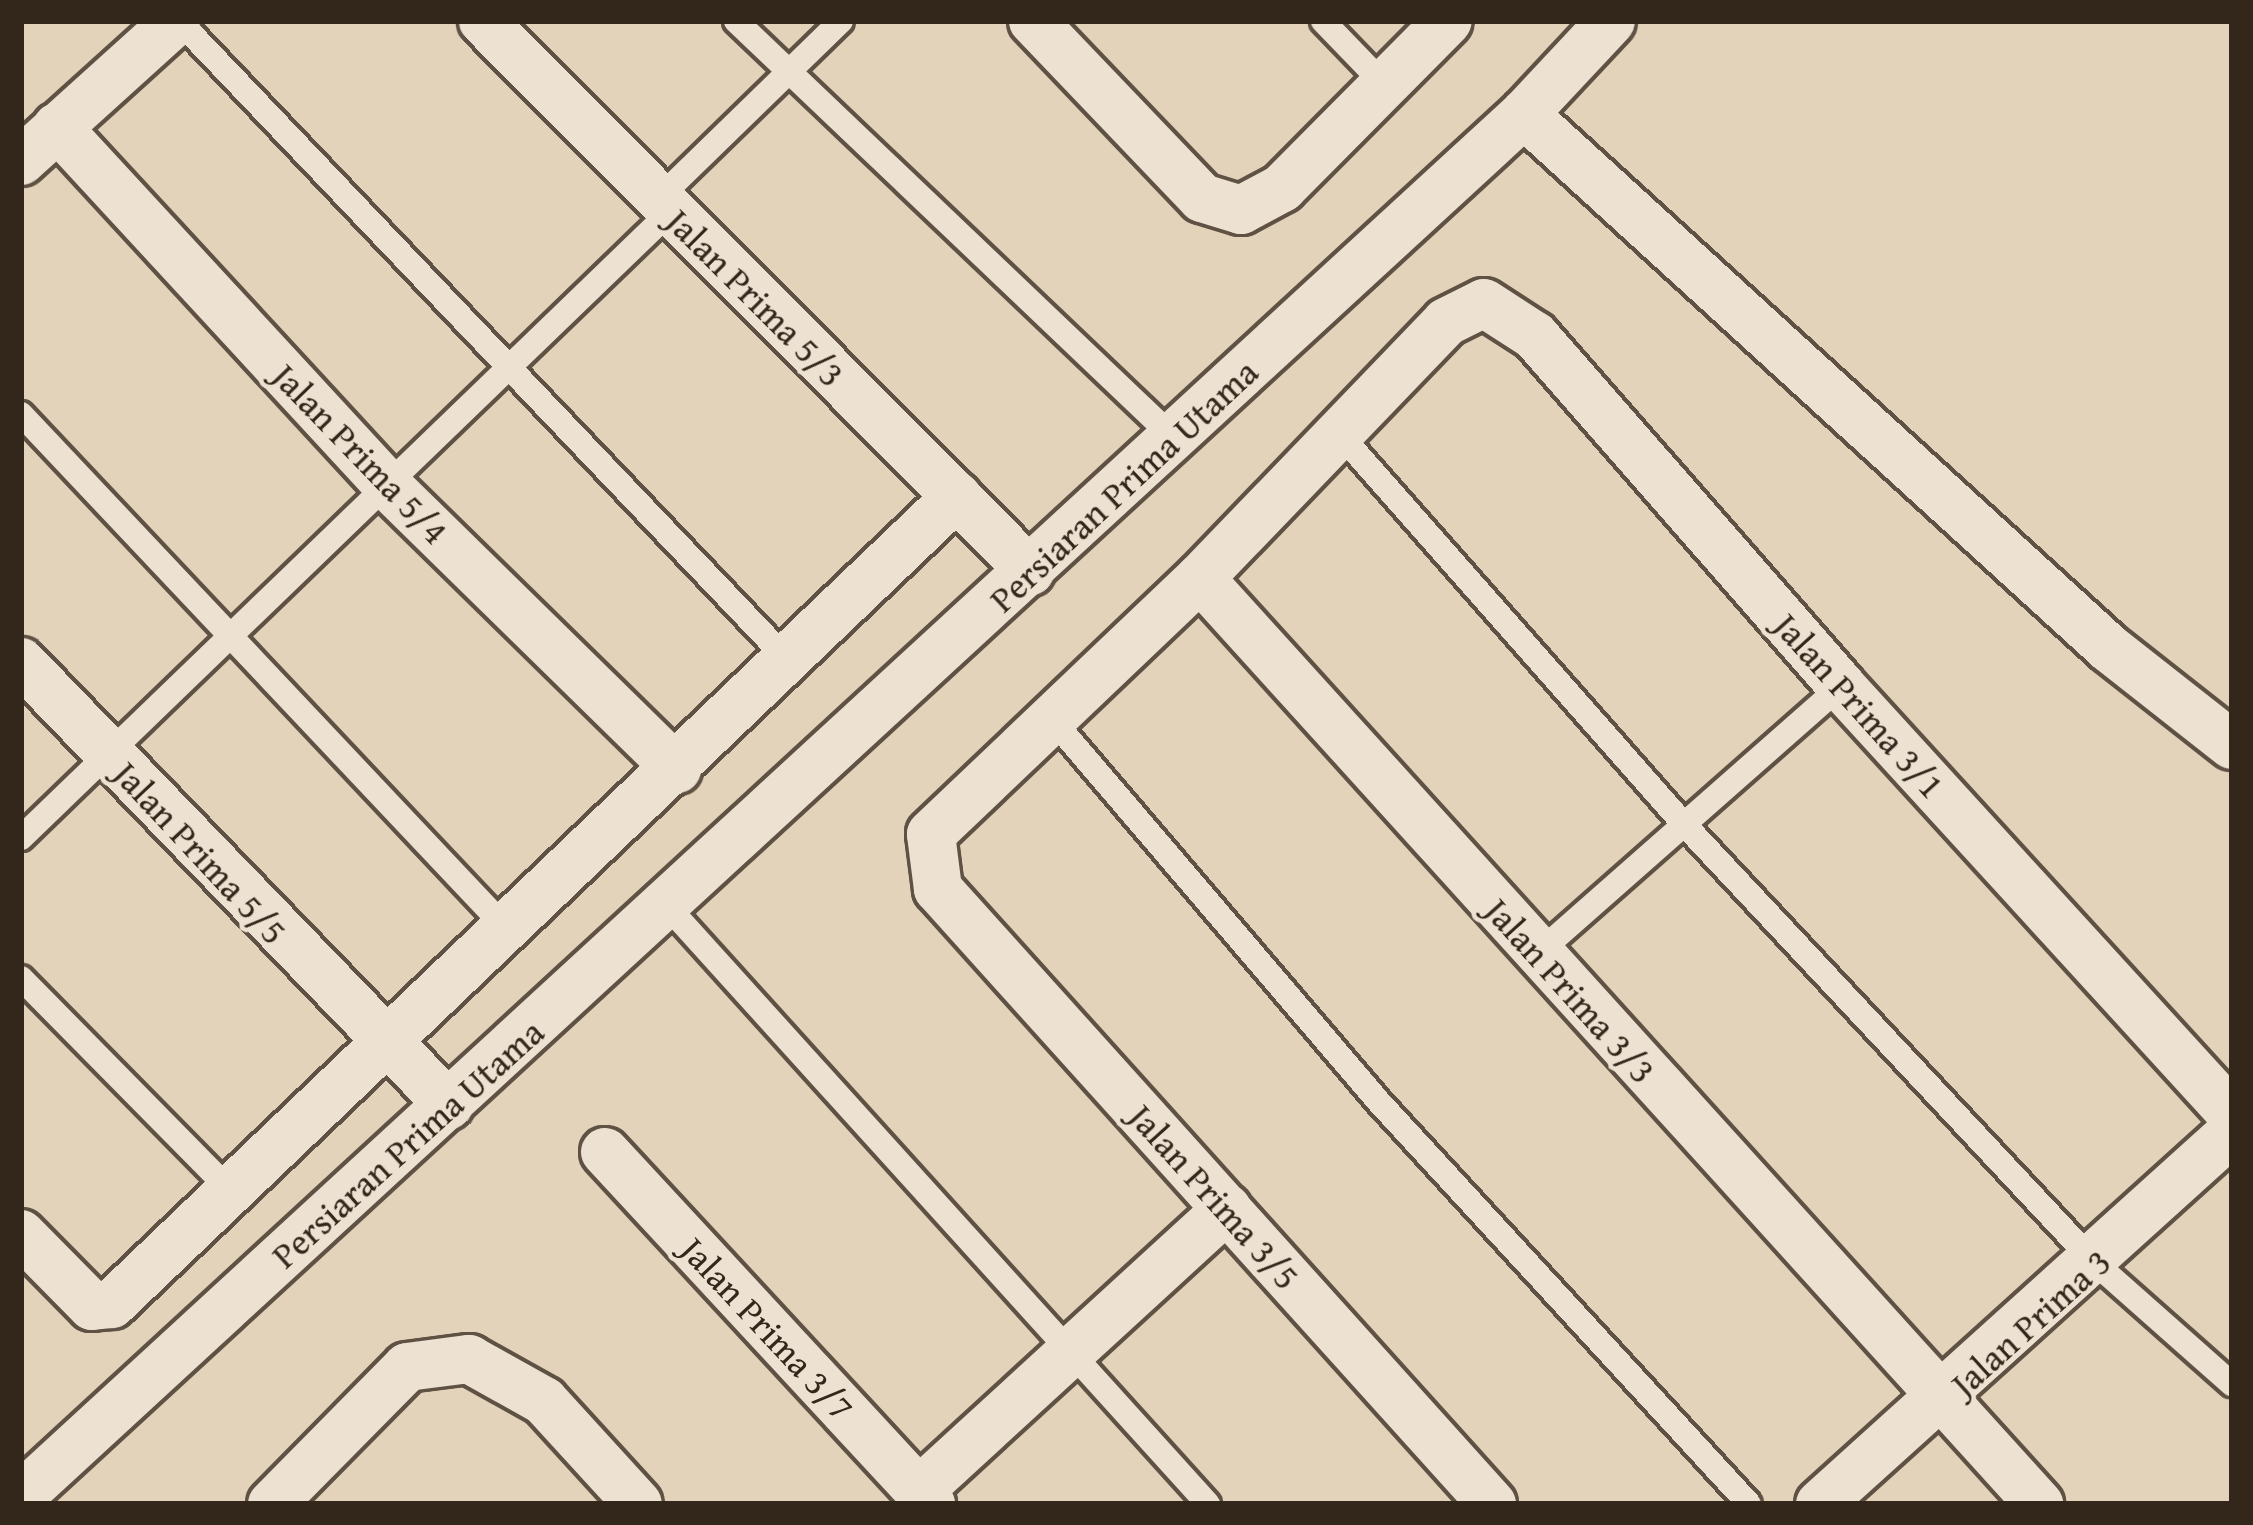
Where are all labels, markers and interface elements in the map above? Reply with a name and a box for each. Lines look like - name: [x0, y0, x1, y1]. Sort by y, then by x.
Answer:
- street label: Jalan Prima 5/3: [658, 199, 854, 395]
- street label: Persiaran Prima Utama: [980, 350, 1266, 620]
- street label: Jalan Prima 5/4: [264, 354, 458, 552]
- street label: Jalan Prima 3/1: [1766, 604, 1954, 806]
- street label: Jalan Prima 5/5: [105, 752, 297, 952]
- street label: Jalan Prima 3/3: [1477, 889, 1665, 1091]
- street label: Persiaran Prima Utama: [262, 1010, 552, 1276]
- street label: Jalan Prima 3/5: [1121, 1095, 1309, 1297]
- street label: Jalan Prima 3/7: [672, 1228, 864, 1428]
- street label: Jalan Prima 3: [1941, 1239, 2119, 1405]

